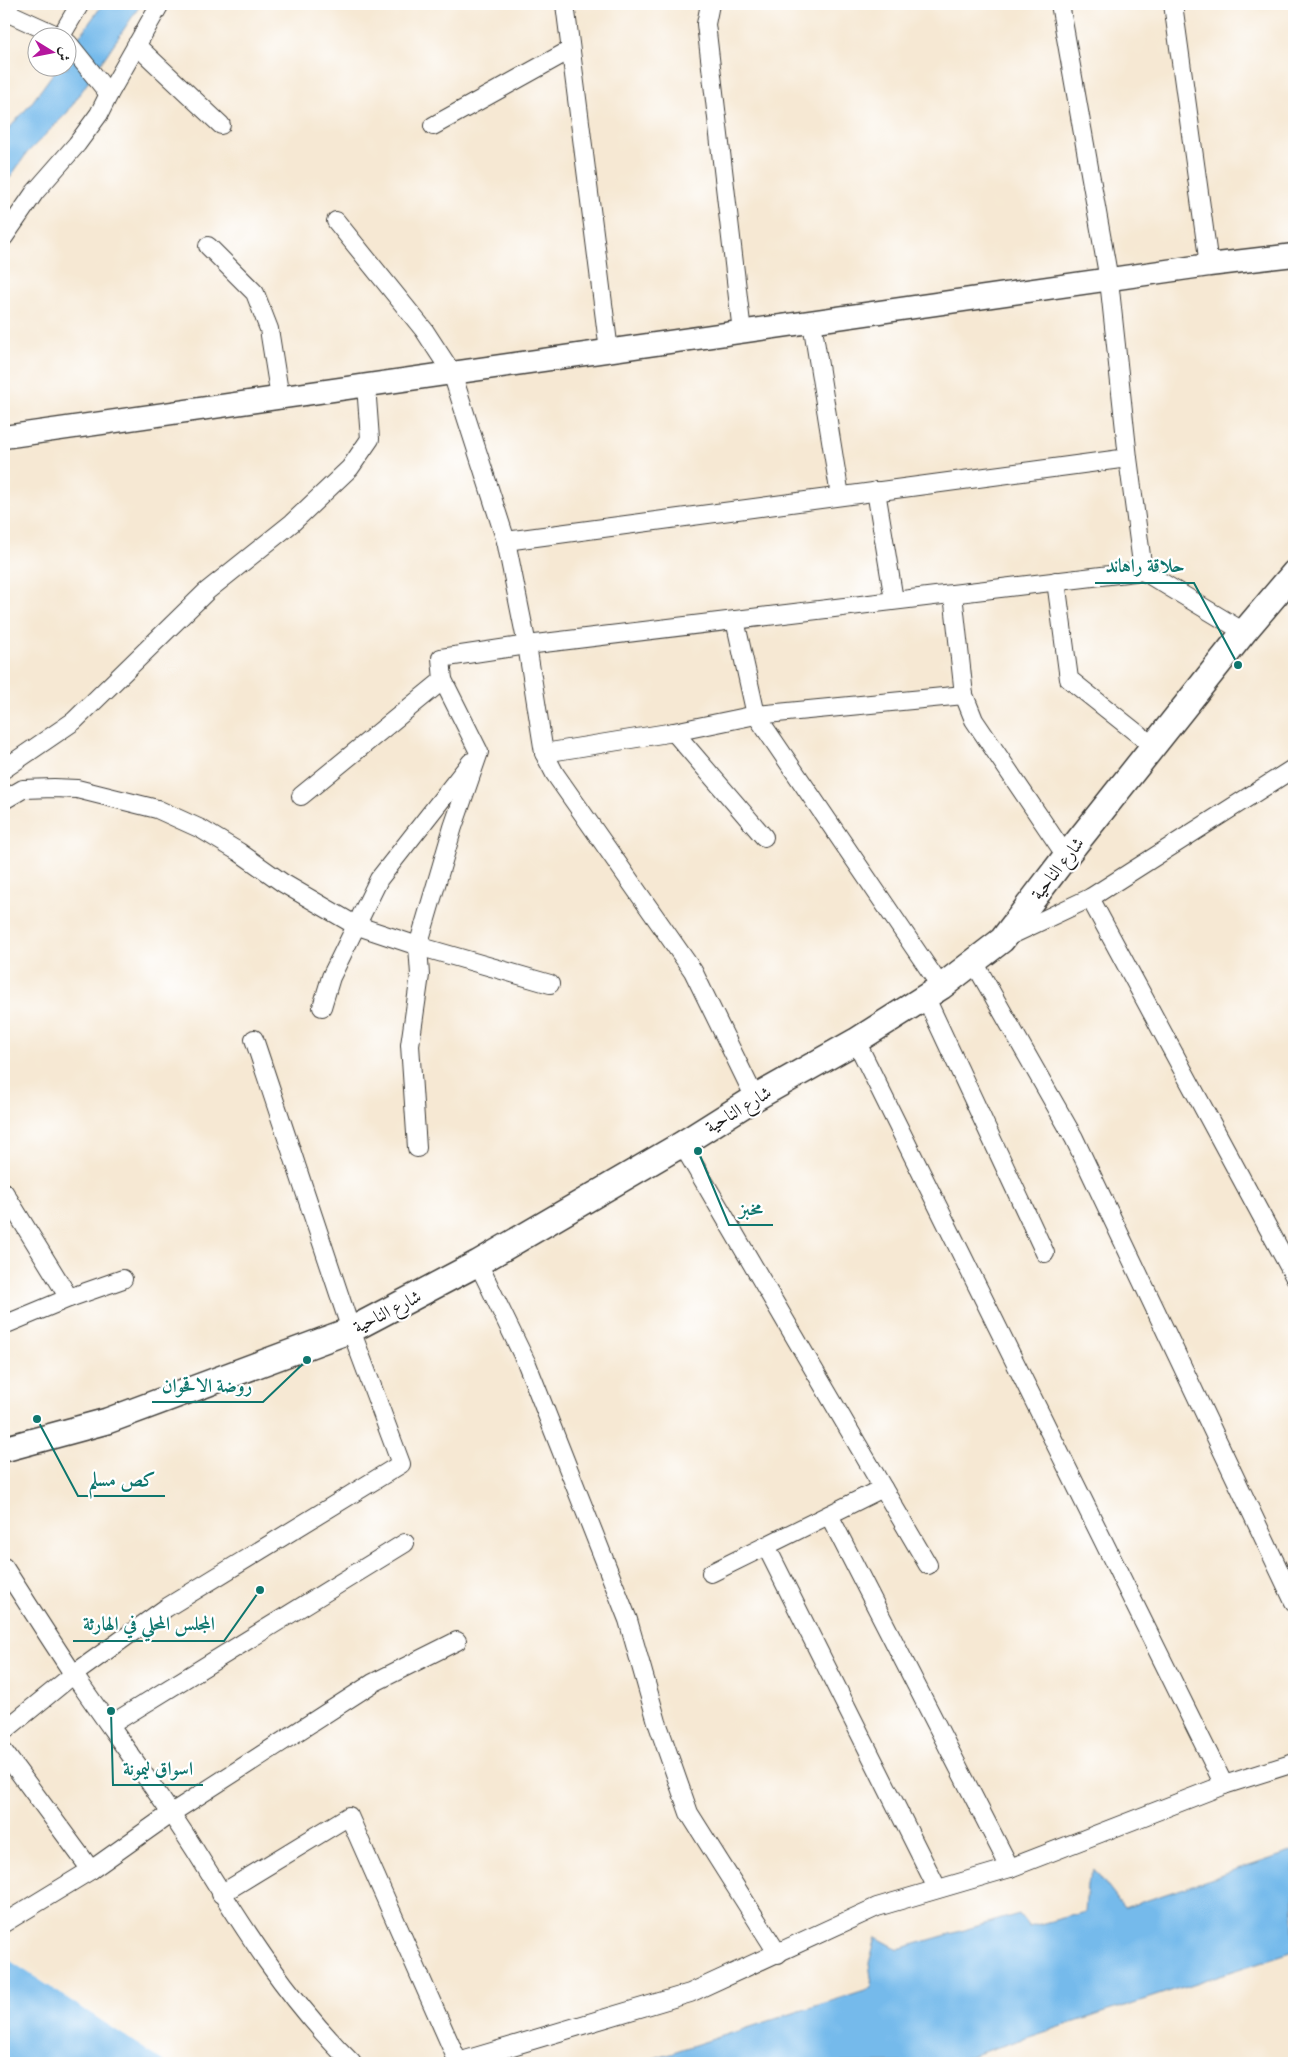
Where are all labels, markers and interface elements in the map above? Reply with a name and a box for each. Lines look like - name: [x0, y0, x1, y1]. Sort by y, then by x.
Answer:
- north arrow: [28, 28, 78, 78]
- text: ش: [55, 46, 75, 63]
- callout: حلاقة راهاند: [1095, 549, 1194, 583]
- text: حلاقة راهاند: [1106, 553, 1184, 578]
- street label: شارع الناحية: [1025, 832, 1092, 906]
- street label: شارع الناحية: [701, 1080, 777, 1141]
- callout: مخبز: [729, 1191, 773, 1225]
- text: مخبز: [737, 1196, 763, 1221]
- street label: شارع الناحية: [349, 1284, 427, 1341]
- callout: روضة الاقحوان: [152, 1368, 263, 1402]
- text: روضة الاقحوان: [162, 1373, 253, 1398]
- callout: كص مسلم: [78, 1462, 165, 1496]
- text: كص مسلم: [89, 1467, 155, 1499]
- callout: المجلس المحلي في الهارثة: [73, 1607, 224, 1641]
- text: المجلس المحلي في الهارثة: [83, 1611, 215, 1642]
- callout: اسواق ليمونة: [113, 1751, 203, 1785]
- text: اسواق ليمونة: [123, 1756, 193, 1781]

